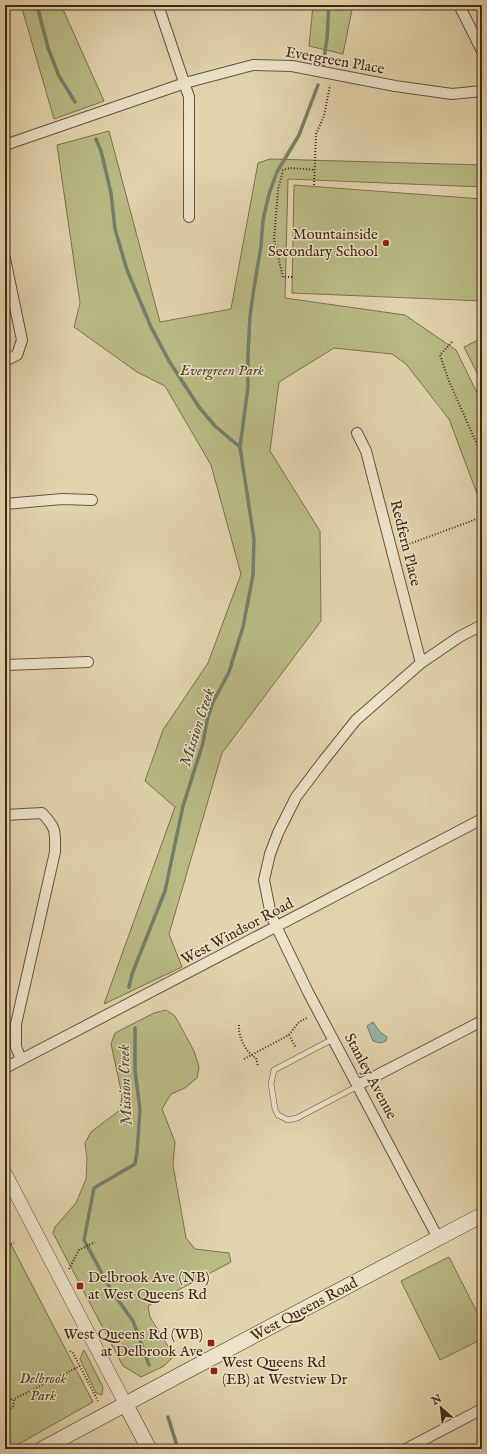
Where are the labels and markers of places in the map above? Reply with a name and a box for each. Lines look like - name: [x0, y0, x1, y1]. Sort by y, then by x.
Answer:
- place label: Mountainside Secondary School: [268, 225, 379, 261]
- marker: Mountainside Secondary School: [381, 238, 391, 248]
- place label: Delbrook Ave (NB) at West Queens Rd: [88, 1268, 210, 1304]
- marker: Delbrook Ave (NB) at West Queens Rd: [75, 1281, 85, 1291]
- place label: West Queens Rd (WB) at Delbrook Ave: [64, 1325, 203, 1361]
- marker: West Queens Rd (WB) at Delbrook Ave: [206, 1338, 216, 1348]
- place label: West Queens Rd (EB) at Westview Dr: [222, 1353, 348, 1389]
- marker: West Queens Rd (EB) at Westview Dr: [209, 1366, 219, 1376]

